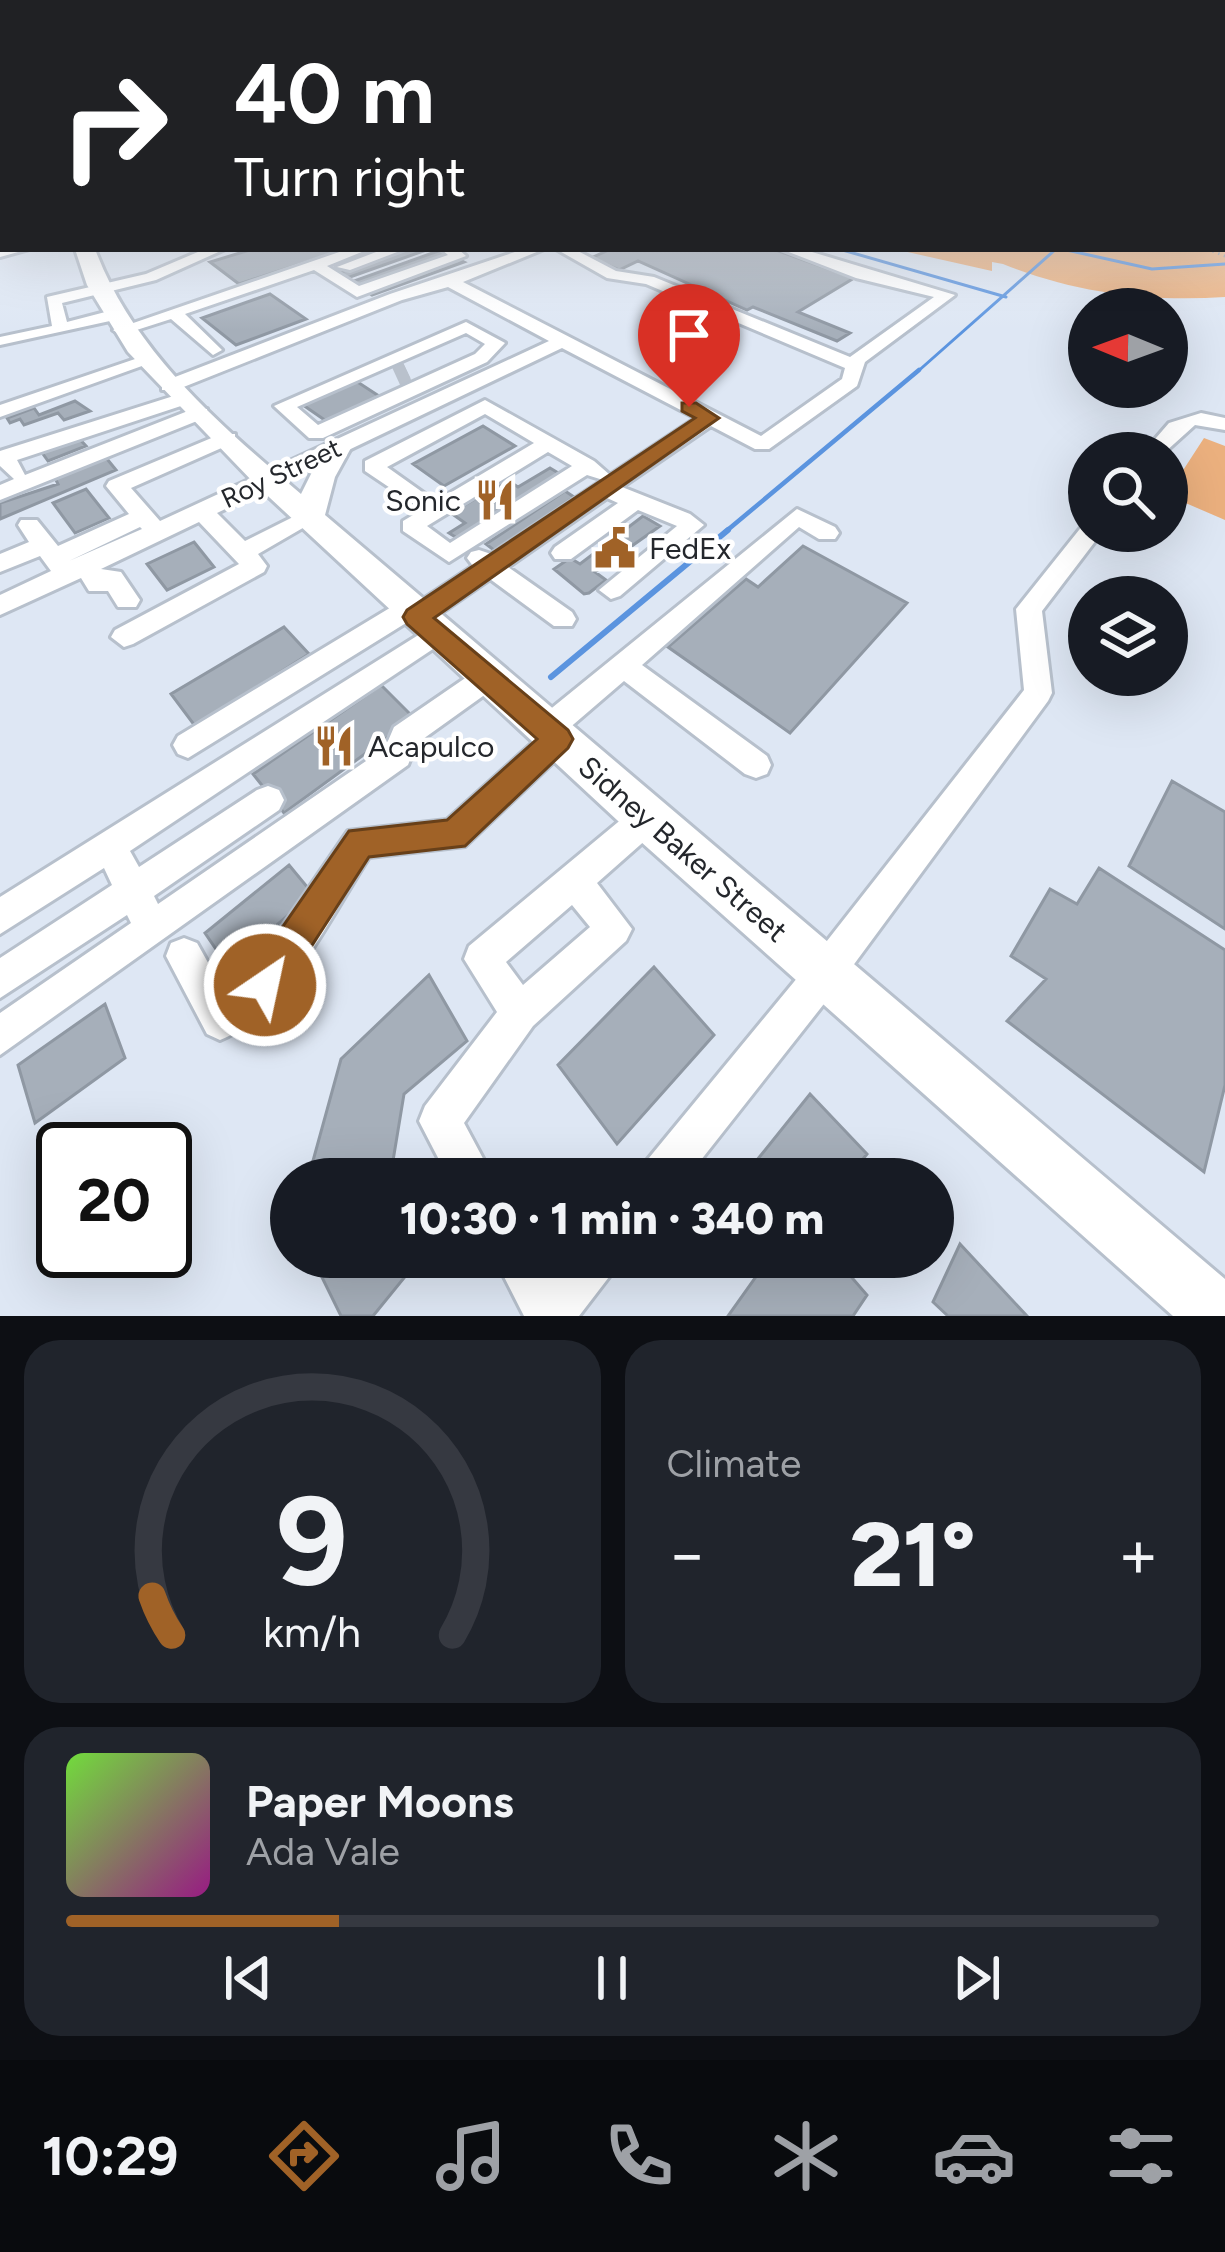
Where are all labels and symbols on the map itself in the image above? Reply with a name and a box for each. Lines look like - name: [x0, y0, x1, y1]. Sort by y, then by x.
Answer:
- pin: [638, 284, 740, 407]
- north arrow: [1068, 288, 1188, 408]
- street label: Roy Street: [216, 431, 346, 515]
- restaurant icon: Sonic: [472, 477, 518, 523]
- place label: Sonic: [385, 482, 461, 519]
- public building icon: FedEx: [592, 525, 638, 571]
- place label: FedEx: [649, 530, 731, 567]
- restaurant icon: Acapulco: [311, 723, 357, 769]
- place label: Acapulco: [368, 728, 494, 765]
- street label: Sidney Baker Street: [571, 748, 795, 950]
- position arrow: [202, 922, 328, 1048]
- speed limit sign: 20: [36, 1122, 192, 1278]

